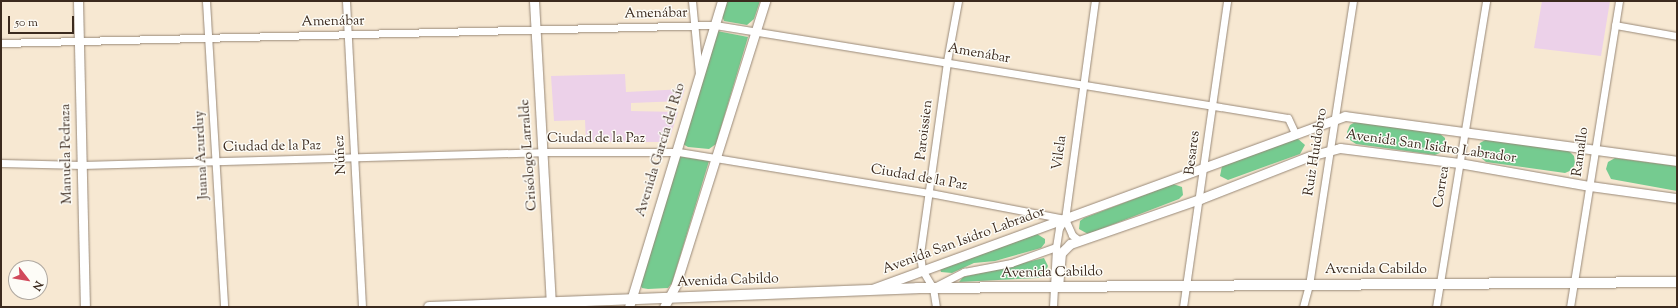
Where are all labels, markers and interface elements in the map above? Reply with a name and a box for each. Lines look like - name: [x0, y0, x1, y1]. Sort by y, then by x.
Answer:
- street label: Amenábar: [624, 5, 688, 23]
- scale bar: [10, 8, 76, 34]
- street label: Amenábar: [301, 13, 365, 31]
- text: 50 m: [15, 14, 38, 32]
- street label: Amenábar: [946, 40, 1012, 68]
- street label: Avenida García del Río: [633, 81, 689, 219]
- street label: Crisólogo Larralde: [517, 99, 541, 211]
- street label: Paroissien: [913, 99, 937, 161]
- street label: Manuela Pedraza: [58, 104, 76, 204]
- street label: Ruiz Huidobro: [1301, 107, 1331, 197]
- street label: Juana Azurduy: [191, 110, 213, 200]
- street label: Ramallo: [1569, 126, 1593, 178]
- street label: Avenida San Isidro Labrador: [1345, 127, 1517, 167]
- street label: Besares: [1182, 130, 1204, 176]
- street label: Ciudad de la Paz: [547, 131, 645, 147]
- street label: Vilela: [1049, 134, 1071, 172]
- street label: Núñez: [332, 135, 350, 175]
- street label: Ciudad de la Paz: [223, 138, 321, 156]
- street label: Ciudad de la Paz: [869, 161, 969, 195]
- street label: Correa: [1430, 165, 1454, 209]
- street label: Avenida San Isidro Labrador: [880, 204, 1048, 278]
- north arrow: [8, 260, 48, 300]
- street label: Avenida Cabildo: [1325, 262, 1427, 278]
- street label: Avenida Cabildo: [1001, 264, 1103, 282]
- street label: Avenida Cabildo: [677, 271, 779, 291]
- text: N: [28, 278, 47, 294]

